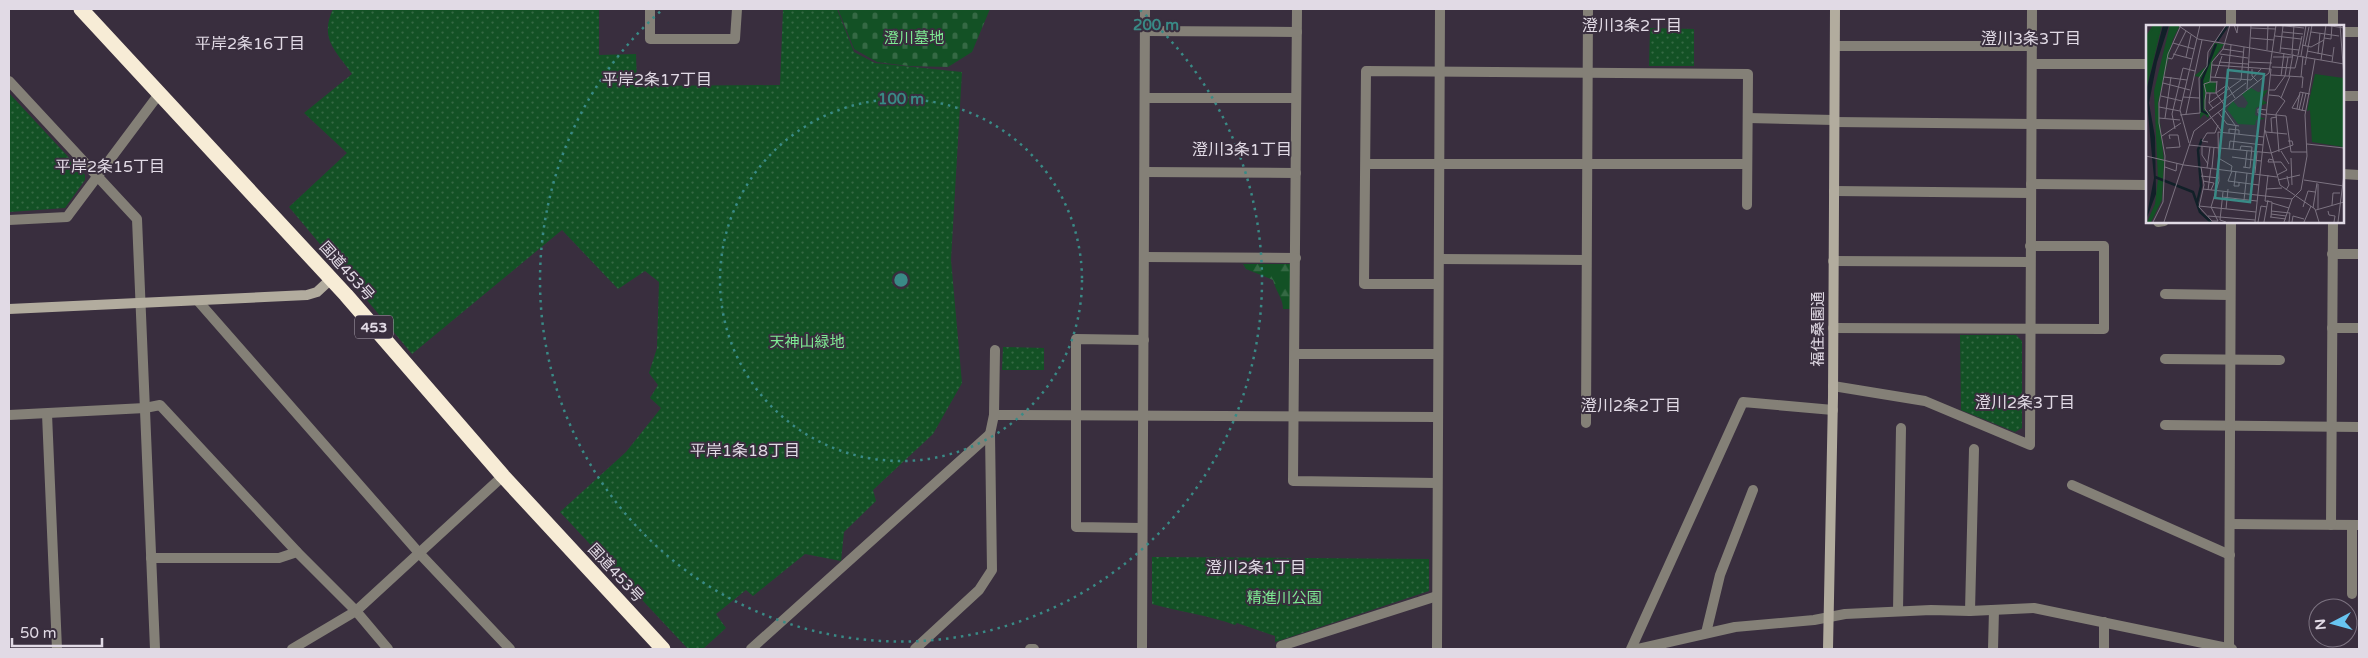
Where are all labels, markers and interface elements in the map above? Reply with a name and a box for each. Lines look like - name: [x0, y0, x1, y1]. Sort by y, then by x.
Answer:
- text: 200 m: [1133, 16, 1179, 34]
- district label: 澄川3条2丁目: [1582, 16, 1682, 36]
- inset map: [2146, 25, 2343, 222]
- park label: 澄川墓地: [884, 29, 944, 47]
- district label: 澄川3条3丁目: [1981, 29, 2081, 49]
- district label: 平岸2条16丁目: [195, 34, 305, 54]
- district label: 平岸2条17丁目: [602, 70, 712, 90]
- text: 100 m: [878, 90, 924, 108]
- district label: 澄川3条1丁目: [1192, 140, 1292, 160]
- district label: 平岸2条15丁目: [55, 157, 165, 177]
- street label: 国道453号: [316, 238, 378, 304]
- centre of rings: [892, 271, 910, 289]
- street label: 福住桑園通: [1809, 291, 1827, 367]
- road number: 453: [355, 316, 393, 338]
- park label: 天神山緑地: [769, 333, 845, 351]
- district label: 澄川2条3丁目: [1975, 393, 2075, 413]
- district label: 澄川2条2丁目: [1581, 396, 1681, 416]
- district label: 平岸1条18丁目: [690, 441, 800, 461]
- street label: 国道453号: [584, 540, 648, 606]
- district label: 澄川2条1丁目: [1206, 558, 1306, 578]
- park label: 精進川公園: [1246, 589, 1322, 607]
- north arrow: [2308, 598, 2358, 648]
- scale bar: [12, 616, 102, 648]
- text: N: [2312, 618, 2330, 631]
- text: 50 m: [20, 624, 57, 642]

